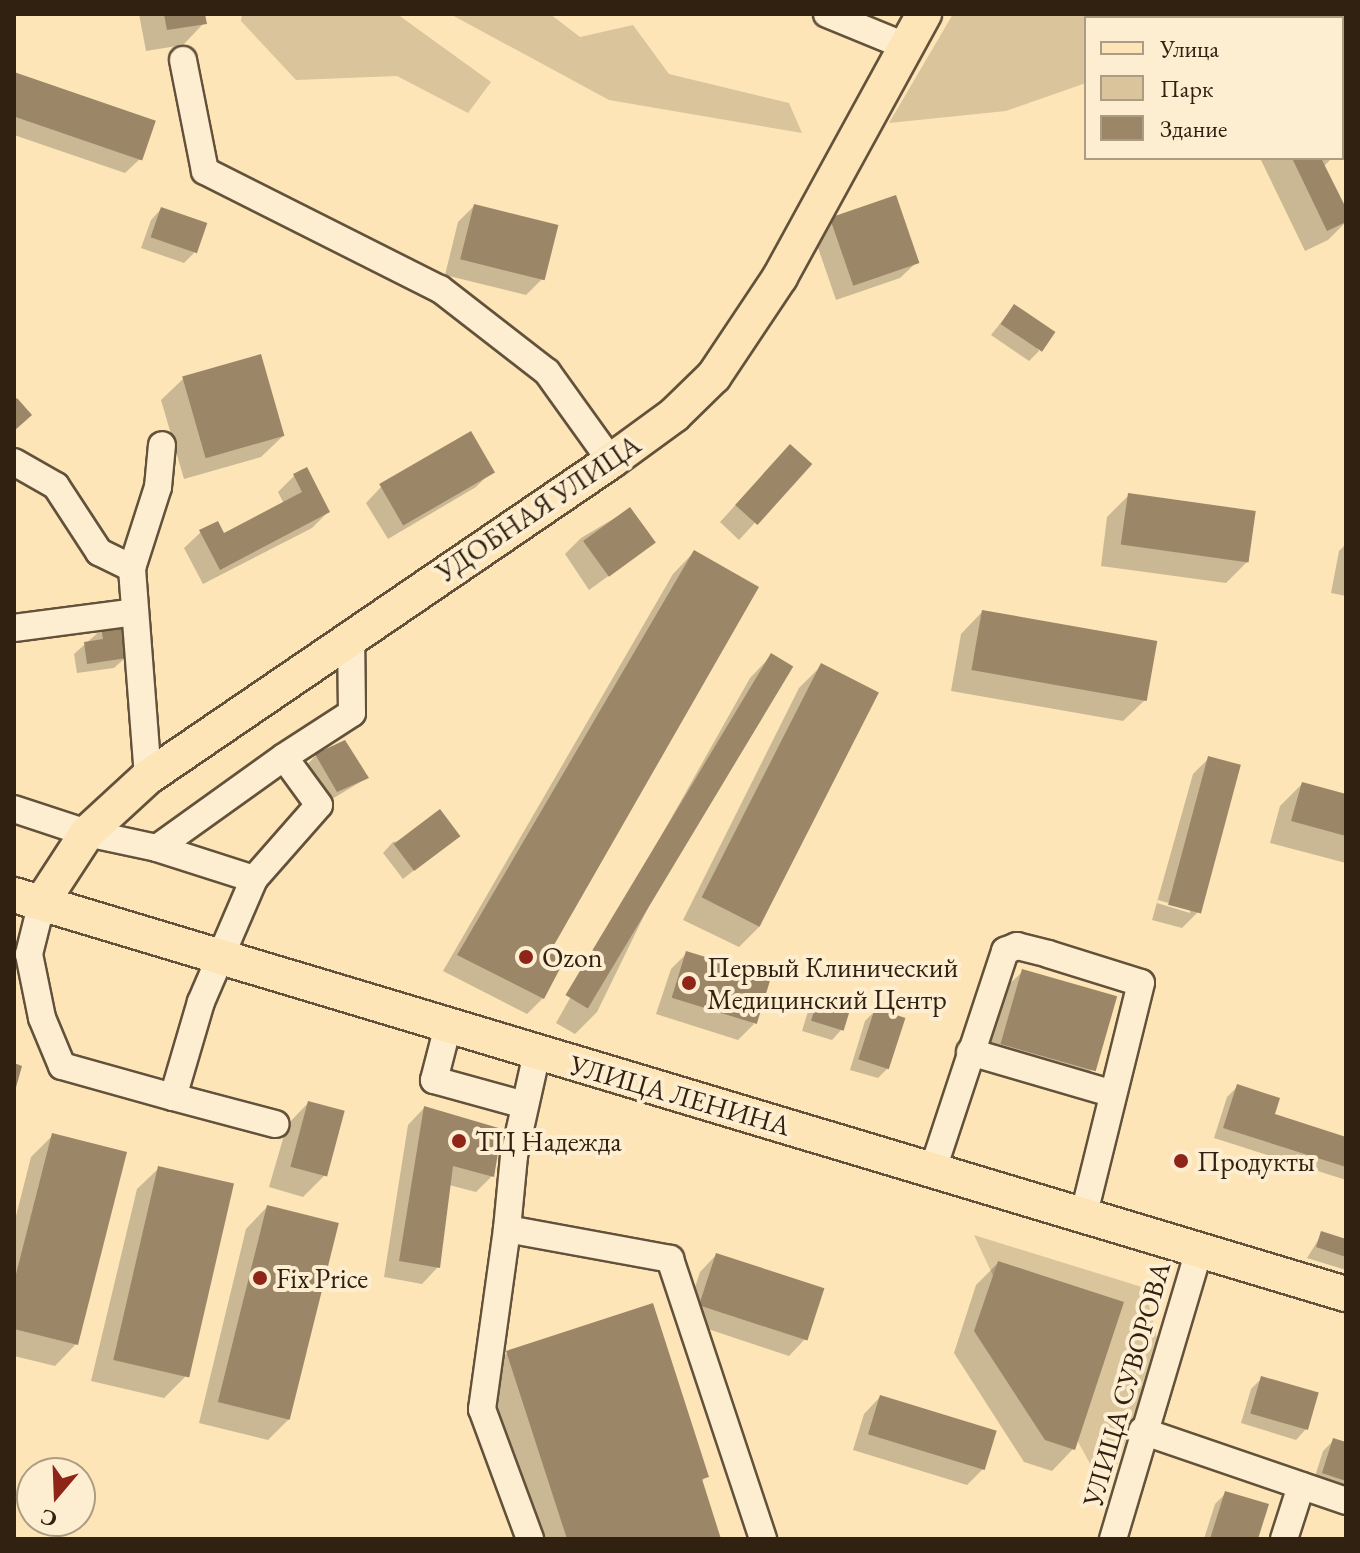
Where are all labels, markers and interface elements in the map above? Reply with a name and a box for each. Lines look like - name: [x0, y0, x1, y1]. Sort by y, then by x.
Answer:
- legend: [1084, 16, 1344, 160]
- text: Улица: [1160, 33, 1219, 64]
- text: Парк: [1160, 73, 1213, 104]
- text: Здание: [1160, 113, 1227, 144]
- street label: УДОБНАЯ УЛИЦА: [429, 427, 647, 589]
- place label: Ozon: [542, 940, 603, 974]
- marker: Ozon: [517, 948, 535, 966]
- place label: Первый Клинический Медицинский Центр: [707, 950, 958, 1016]
- marker: Первый Клинический Медицинский Центр: [678, 972, 700, 994]
- street label: УЛИЦА ЛЕНИНА: [566, 1047, 794, 1143]
- place label: ТЦ Надежда: [475, 1124, 622, 1158]
- marker: ТЦ Надежда: [450, 1132, 468, 1150]
- place label: Продукты: [1197, 1144, 1315, 1178]
- marker: Продукты: [1172, 1152, 1190, 1170]
- street label: УЛИЦА СУВОРОВА: [1075, 1258, 1177, 1510]
- place label: Fix Price: [276, 1261, 368, 1295]
- marker: Fix Price: [251, 1269, 269, 1287]
- north arrow: [16, 1457, 96, 1537]
- text: С: [37, 1502, 61, 1535]

